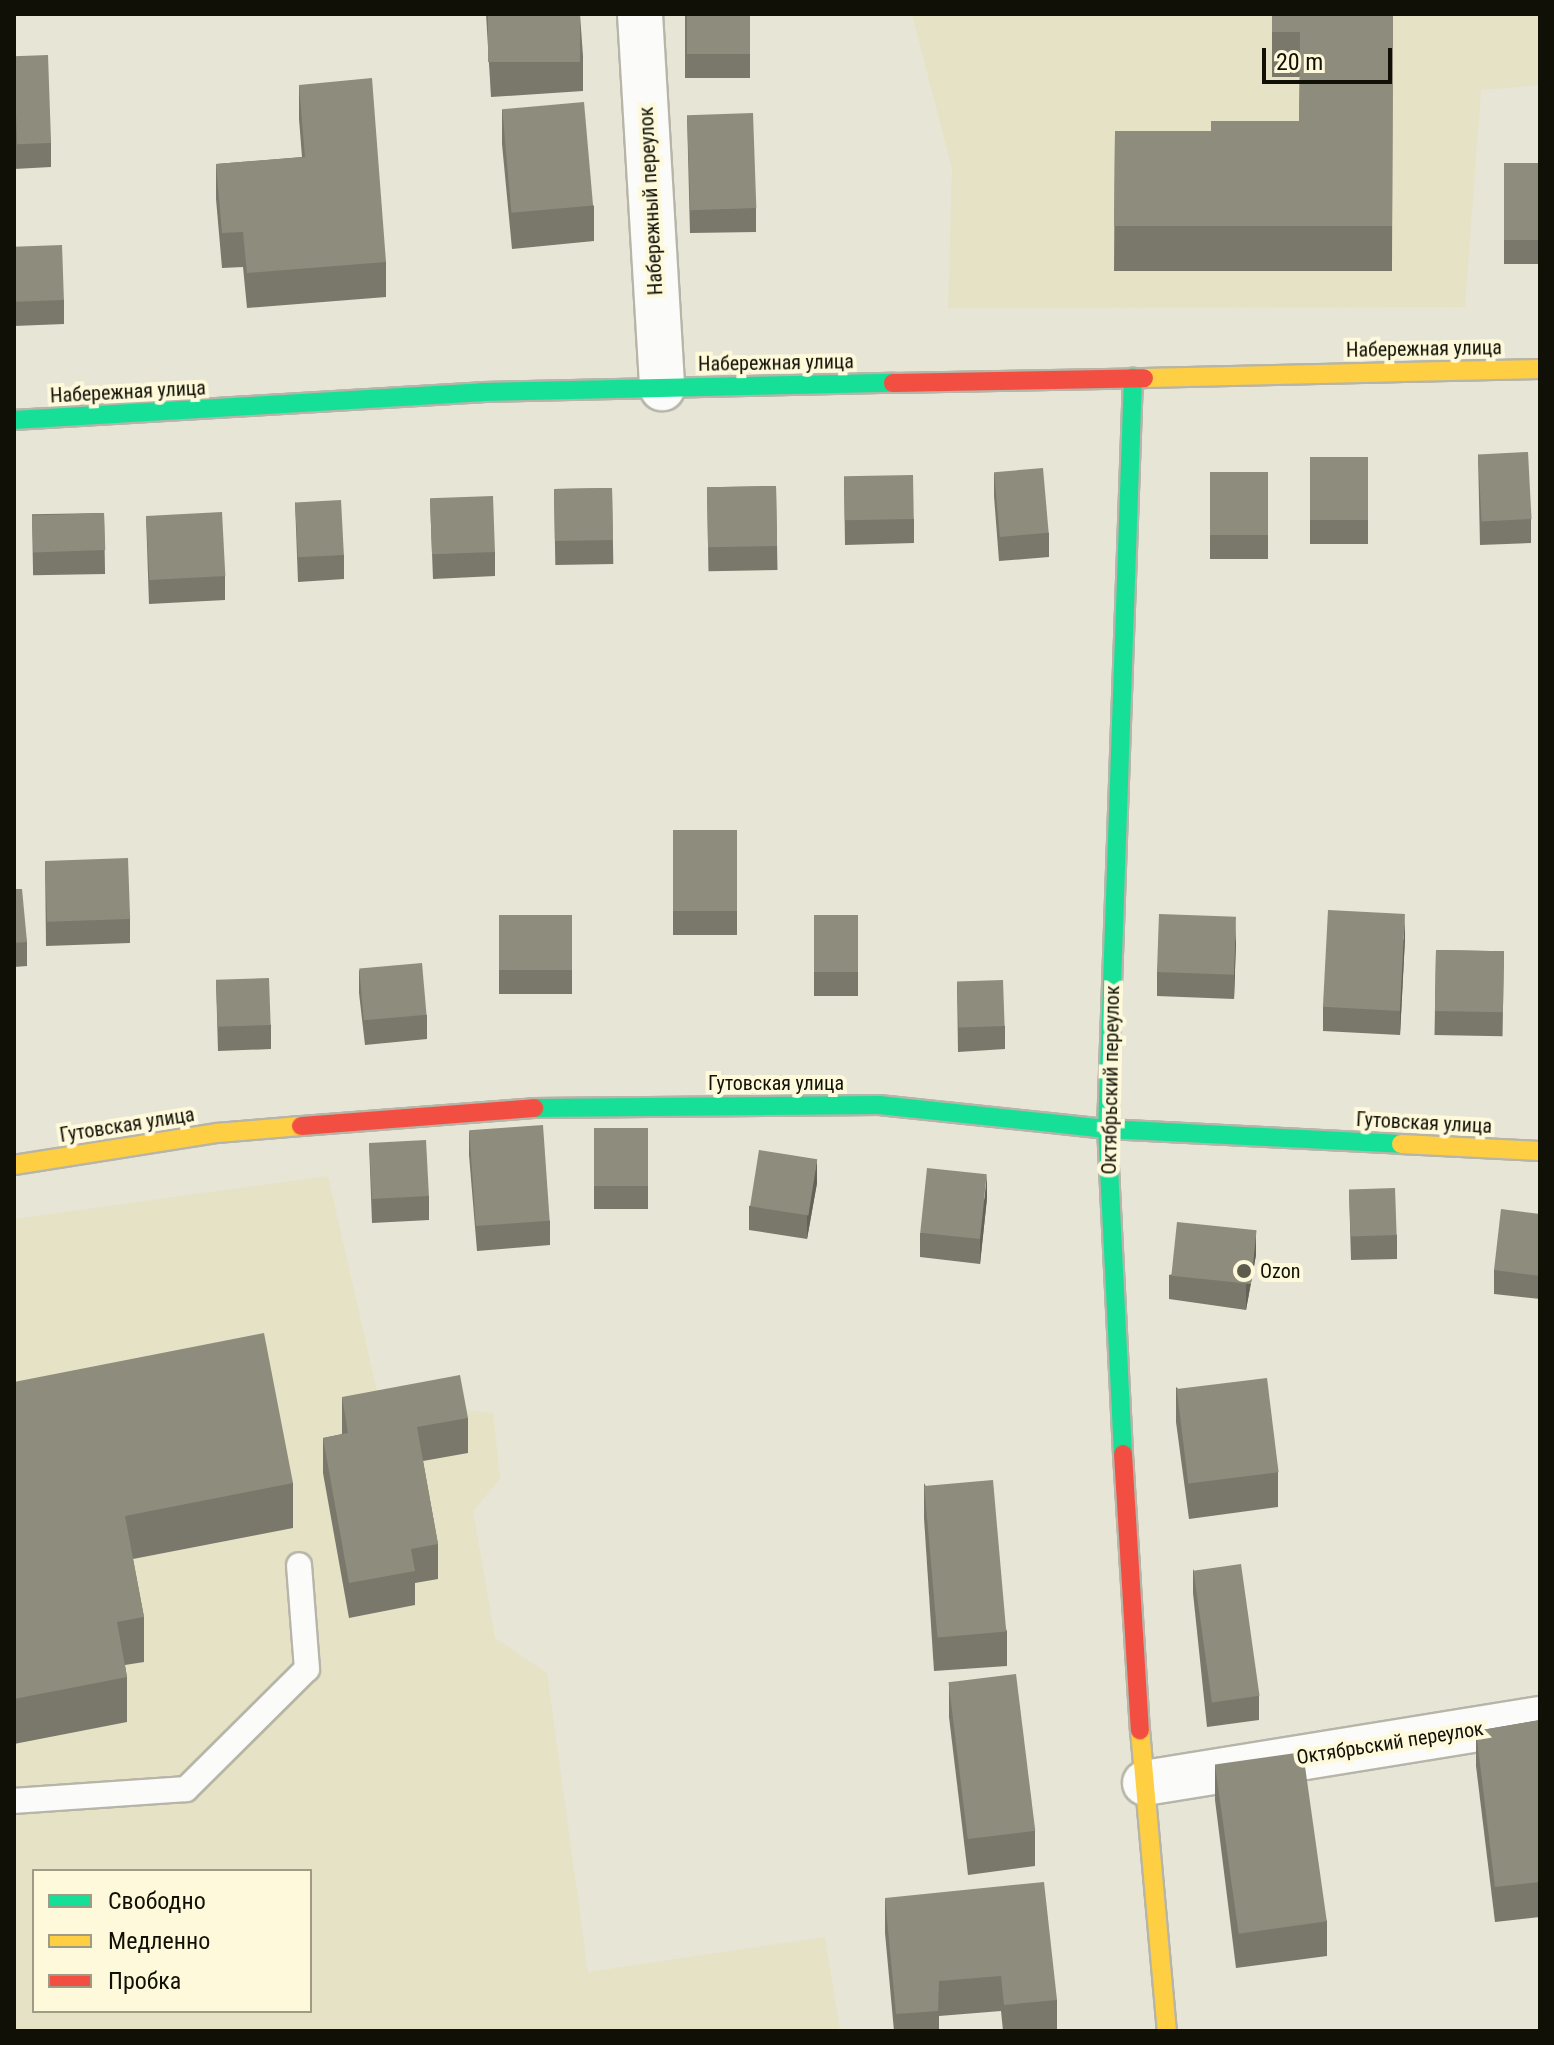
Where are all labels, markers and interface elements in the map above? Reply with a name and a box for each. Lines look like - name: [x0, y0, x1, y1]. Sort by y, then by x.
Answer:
- scale bar: [1266, 32, 1396, 82]
- text: 20 m: [1276, 48, 1323, 76]
- street label: Набережный переулок: [634, 106, 668, 296]
- street label: Набережная улица: [1346, 336, 1502, 362]
- street label: Набережная улица: [698, 350, 854, 376]
- street label: Набережная улица: [50, 376, 206, 408]
- street label: Октябрьский переулок: [1097, 985, 1125, 1175]
- street label: Гутовская улица: [708, 1071, 844, 1095]
- street label: Гутовская улица: [58, 1103, 196, 1147]
- street label: Гутовская улица: [1355, 1107, 1493, 1139]
- place label: Ozon: [1260, 1259, 1300, 1283]
- marker: Ozon: [1235, 1262, 1253, 1280]
- street label: Октябрьский переулок: [1295, 1716, 1485, 1770]
- legend: [32, 1869, 312, 2013]
- text: Свободно: [108, 1887, 206, 1915]
- text: Медленно: [108, 1927, 210, 1955]
- text: Пробка: [108, 1967, 181, 1995]

